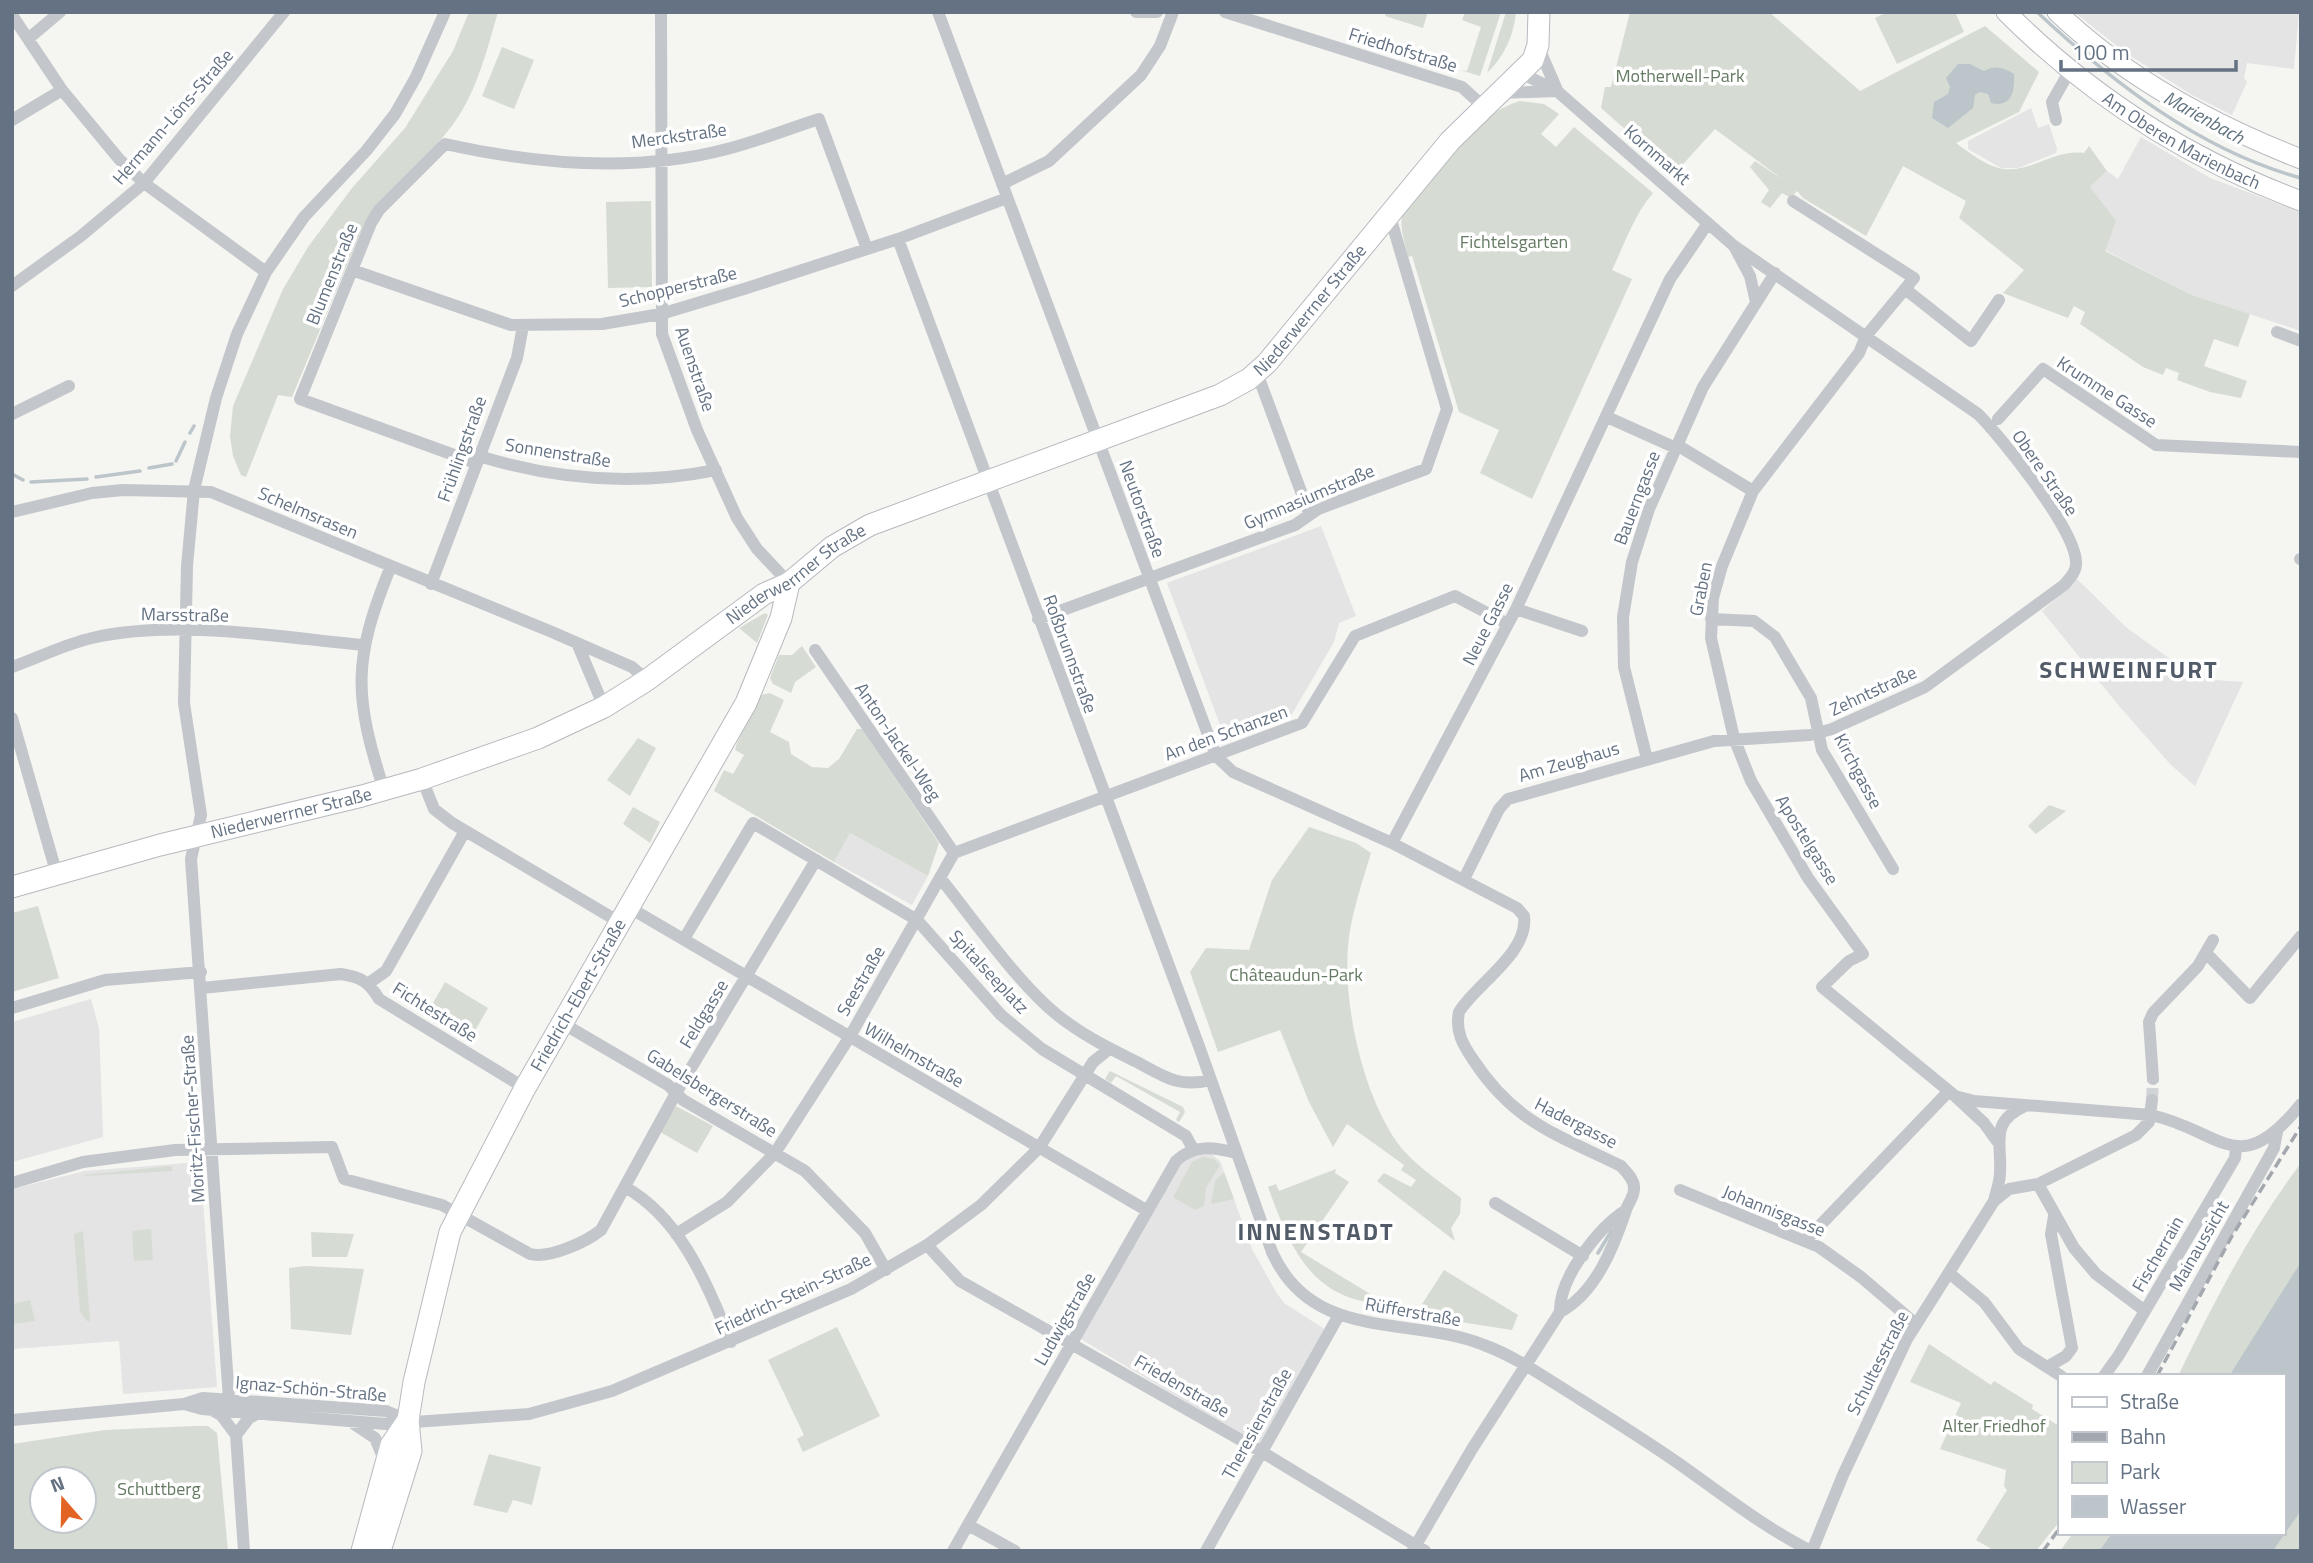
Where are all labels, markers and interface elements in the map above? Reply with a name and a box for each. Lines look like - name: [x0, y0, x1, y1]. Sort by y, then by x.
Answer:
- street label: Friedhofstraße: [1345, 20, 1461, 79]
- scale bar: [2061, 28, 2236, 72]
- text: 100 m: [2072, 36, 2129, 68]
- street label: Hermann-Löns-Straße: [106, 43, 239, 191]
- park label: Motherwell-Park: [1615, 62, 1745, 89]
- water label: Marienbach: [2158, 82, 2250, 151]
- street label: Am Oberen Marienbach: [2097, 85, 2265, 196]
- street label: Merckstraße: [630, 115, 728, 156]
- street label: Kornmarkt: [1618, 118, 1697, 192]
- street label: Blumenstraße: [299, 219, 364, 329]
- park label: Fichtelsgarten: [1460, 228, 1568, 255]
- street label: Niederwerrner Straße: [1247, 238, 1373, 382]
- street label: Schopperstraße: [616, 259, 740, 314]
- street label: Auenstraße: [668, 323, 723, 415]
- street label: Krumme Gasse: [2052, 349, 2163, 434]
- street label: Frühlingstraße: [430, 392, 493, 506]
- street label: Obere Straße: [2006, 424, 2085, 521]
- street label: Sonnenstraße: [503, 431, 613, 474]
- street label: Bauerngasse: [1606, 447, 1667, 549]
- street label: Neutorstraße: [1112, 456, 1173, 561]
- street label: Gymnasiumstraße: [1239, 457, 1378, 536]
- street label: Schelmsrasen: [254, 479, 362, 546]
- street label: Niederwerrner Straße: [720, 516, 871, 631]
- street label: Graben: [1682, 560, 1719, 618]
- street label: Neue Gasse: [1455, 578, 1520, 670]
- street label: Roßbrunnstraße: [1036, 591, 1104, 717]
- street label: Marsstraße: [141, 600, 229, 629]
- district label: SCHWEINFURT: [2039, 651, 2219, 687]
- street label: Zehntstraße: [1825, 659, 1921, 723]
- street label: Anton-Jackel-Weg: [849, 677, 948, 807]
- street label: An den Schanzen: [1160, 698, 1291, 767]
- street label: Kirchgasse: [1827, 728, 1890, 813]
- street label: Am Zeughaus: [1515, 734, 1622, 789]
- street label: Niederwerrner Straße: [208, 780, 375, 845]
- street label: Apostelgasse: [1769, 789, 1846, 890]
- street label: Friedrich-Ebert-Straße: [523, 913, 632, 1076]
- street label: Spitalseeplatz: [943, 924, 1036, 1020]
- street label: Seestraße: [830, 941, 892, 1021]
- park label: Châteaudun-Park: [1229, 961, 1363, 988]
- street label: Feldgasse: [672, 974, 735, 1053]
- street label: Fichtestraße: [388, 975, 483, 1048]
- street label: Wilhelmstraße: [859, 1015, 969, 1094]
- street label: Moritz-Fischer-Straße: [173, 1034, 212, 1204]
- street label: Gabelsbergerstraße: [642, 1041, 783, 1144]
- street label: Hadergasse: [1530, 1090, 1622, 1155]
- street label: Johannisgasse: [1719, 1178, 1830, 1243]
- street label: Mainaussicht: [2162, 1195, 2236, 1296]
- street label: Fischerrain: [2125, 1211, 2190, 1297]
- district label: INNENSTADT: [1237, 1213, 1395, 1249]
- street label: Friedrich-Stein-Straße: [710, 1245, 875, 1342]
- street label: Ludwigstraße: [1027, 1267, 1102, 1370]
- street label: Rüfferstraße: [1363, 1290, 1463, 1333]
- street label: Schultesstraße: [1840, 1306, 1915, 1420]
- street label: Friedenstraße: [1130, 1347, 1235, 1424]
- street label: Theresienstraße: [1215, 1363, 1298, 1484]
- street label: Ignaz-Schön-Straße: [234, 1368, 388, 1409]
- legend: [2058, 1374, 2285, 1535]
- text: Straße: [2120, 1385, 2179, 1417]
- park label: Alter Friedhof: [1942, 1412, 2046, 1439]
- text: Bahn: [2120, 1420, 2166, 1452]
- text: Park: [2120, 1455, 2160, 1487]
- north arrow: [28, 1465, 98, 1535]
- text: N: [46, 1468, 68, 1499]
- park label: Schuttberg: [117, 1475, 201, 1502]
- text: Wasser: [2120, 1490, 2186, 1522]

